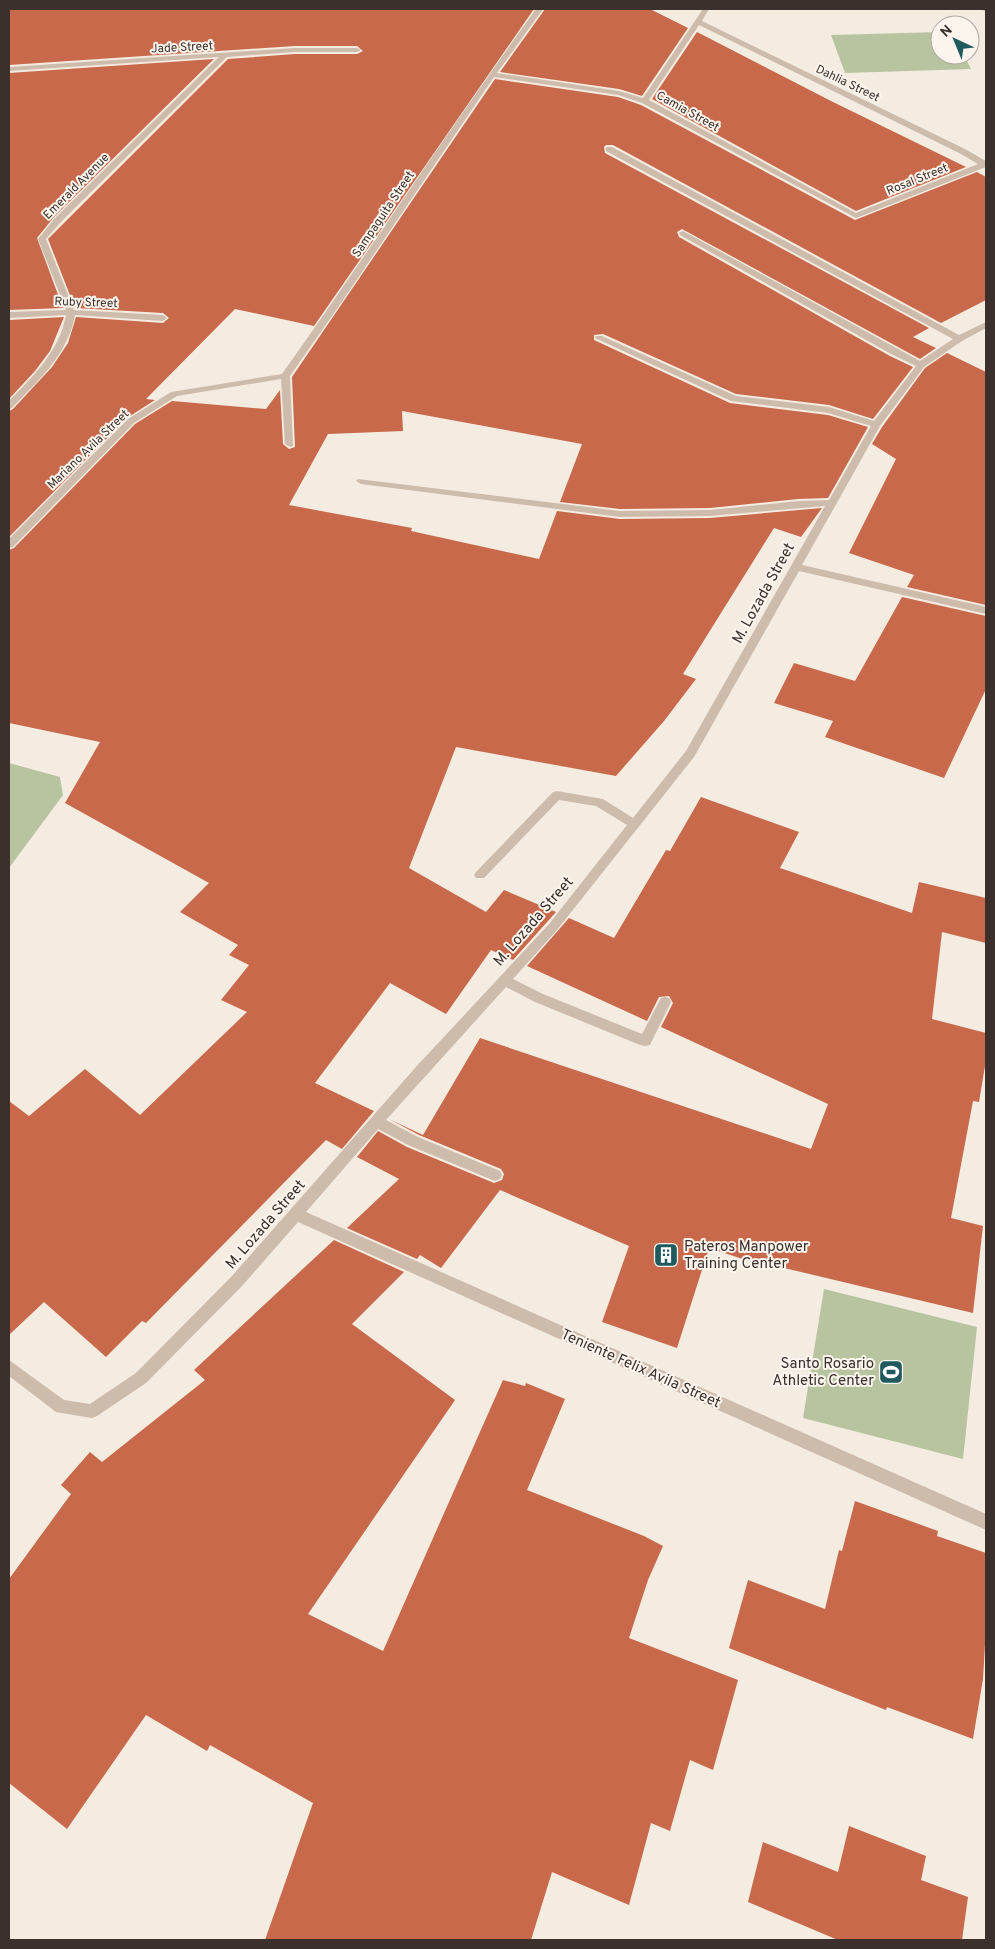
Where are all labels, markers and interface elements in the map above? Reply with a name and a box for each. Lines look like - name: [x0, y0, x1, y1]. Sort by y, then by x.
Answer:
- north arrow: [930, 15, 980, 65]
- text: N: [937, 22, 957, 41]
- street label: Jade Street: [151, 38, 213, 58]
- street label: Dahlia Street: [813, 61, 882, 106]
- street label: Camia Street: [653, 88, 722, 136]
- street label: Emerald Avenue: [40, 150, 113, 223]
- street label: Rosal Street: [884, 160, 951, 200]
- street label: Sampaguita Street: [349, 168, 419, 261]
- street label: Ruby Street: [54, 294, 118, 312]
- street label: Mariano Avila Street: [44, 406, 133, 493]
- street label: M. Lozada Street: [729, 540, 800, 647]
- street label: M. Lozada Street: [490, 873, 578, 971]
- street label: M. Lozada Street: [222, 1176, 310, 1274]
- place label: Pateros Manpower Training Center: [684, 1238, 809, 1274]
- building icon: Pateros Manpower Training Center: [653, 1242, 679, 1268]
- street label: Teniente Felix Avila Street: [558, 1326, 723, 1413]
- place label: Santo Rosario Athletic Center: [772, 1355, 874, 1391]
- sports icon: Santo Rosario Athletic Center: [878, 1359, 904, 1385]

